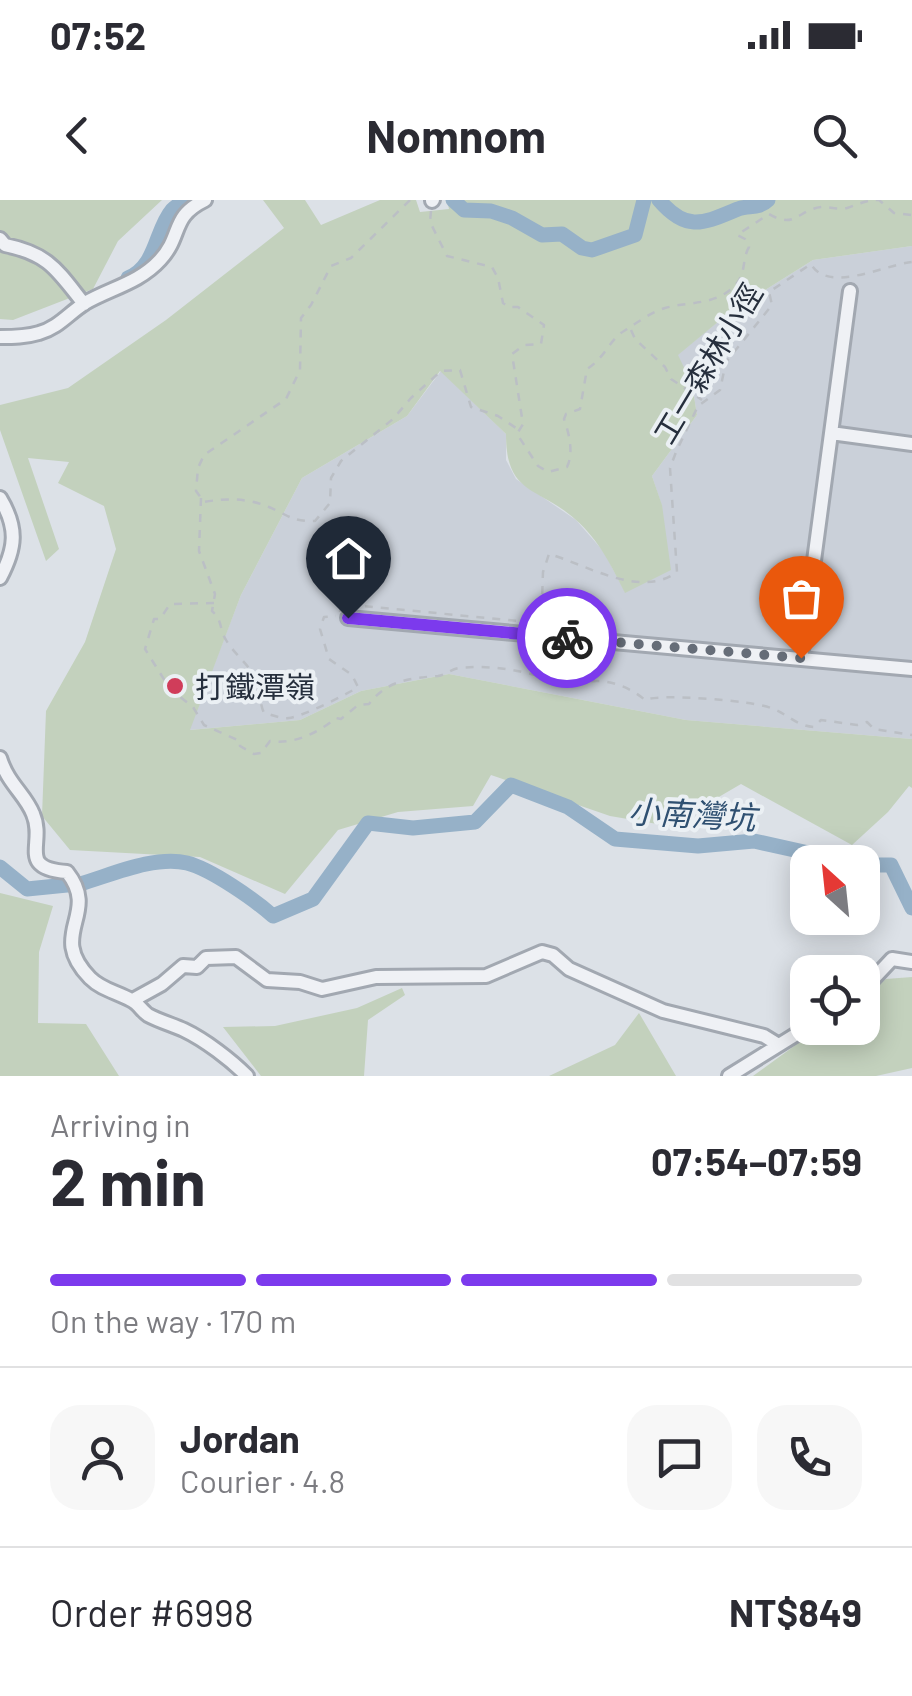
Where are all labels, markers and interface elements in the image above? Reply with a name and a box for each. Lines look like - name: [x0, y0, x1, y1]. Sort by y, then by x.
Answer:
- text: 07:52: [50, 12, 146, 58]
- icon: back: [50, 108, 105, 163]
- text: Nomnom: [366, 108, 546, 162]
- icon: search: [807, 108, 862, 163]
- street label: 工一森林小徑: [645, 277, 769, 449]
- pin: [306, 516, 391, 619]
- icon: home: [321, 531, 376, 586]
- pin: [759, 556, 844, 659]
- icon: bag: [774, 571, 829, 626]
- courier: [517, 588, 617, 688]
- icon: bike: [540, 611, 595, 666]
- place label: 打鐵潭嶺: [195, 668, 315, 704]
- marker: 打鐵潭嶺: [164, 675, 186, 697]
- water label: 小南灣坑: [627, 791, 761, 836]
- north arrow: [790, 845, 880, 935]
- map controls: [790, 845, 880, 1045]
- button: locate: [790, 955, 880, 1045]
- text: Arriving in: [50, 1105, 190, 1143]
- text: 07:54–07:59: [651, 1138, 862, 1184]
- text: 2 min: [50, 1141, 206, 1219]
- text: On the way · 170 m: [50, 1301, 296, 1339]
- button: person: [50, 1405, 155, 1510]
- button: chat: [627, 1405, 732, 1510]
- button: phone: [757, 1405, 862, 1510]
- text: Jordan: [180, 1415, 300, 1461]
- text: Courier · 4.8: [180, 1461, 345, 1499]
- text: Order #6998: [50, 1589, 254, 1635]
- text: NT$849: [729, 1589, 862, 1635]

